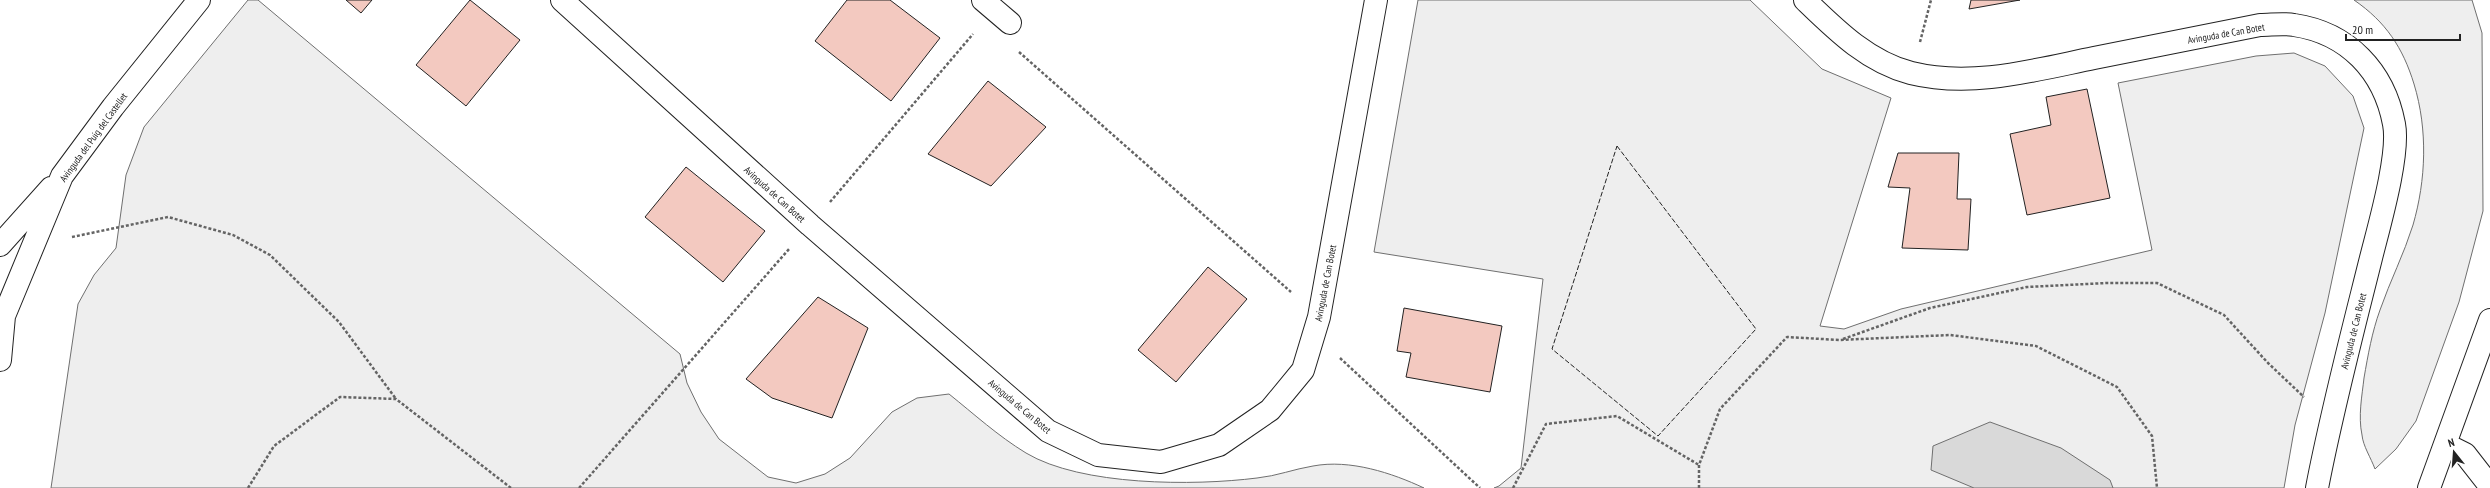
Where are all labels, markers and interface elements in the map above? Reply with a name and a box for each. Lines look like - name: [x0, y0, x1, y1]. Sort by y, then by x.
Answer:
- scale bar: [2346, 16, 2460, 42]
- street label: Avinguda de Can Botet: [2187, 20, 2266, 47]
- text: 20 m: [2352, 22, 2373, 37]
- street label: Avinguda del Puig del Castellet: [57, 90, 130, 184]
- street label: Avinguda de Can Botet: [741, 163, 808, 225]
- street label: Avinguda de Can Botet: [1312, 243, 1339, 323]
- street label: Avinguda de Can Botet: [2338, 291, 2369, 371]
- street label: Avinguda de Can Botet: [986, 376, 1054, 437]
- north arrow: [2434, 432, 2474, 472]
- text: N: [2446, 435, 2456, 450]

